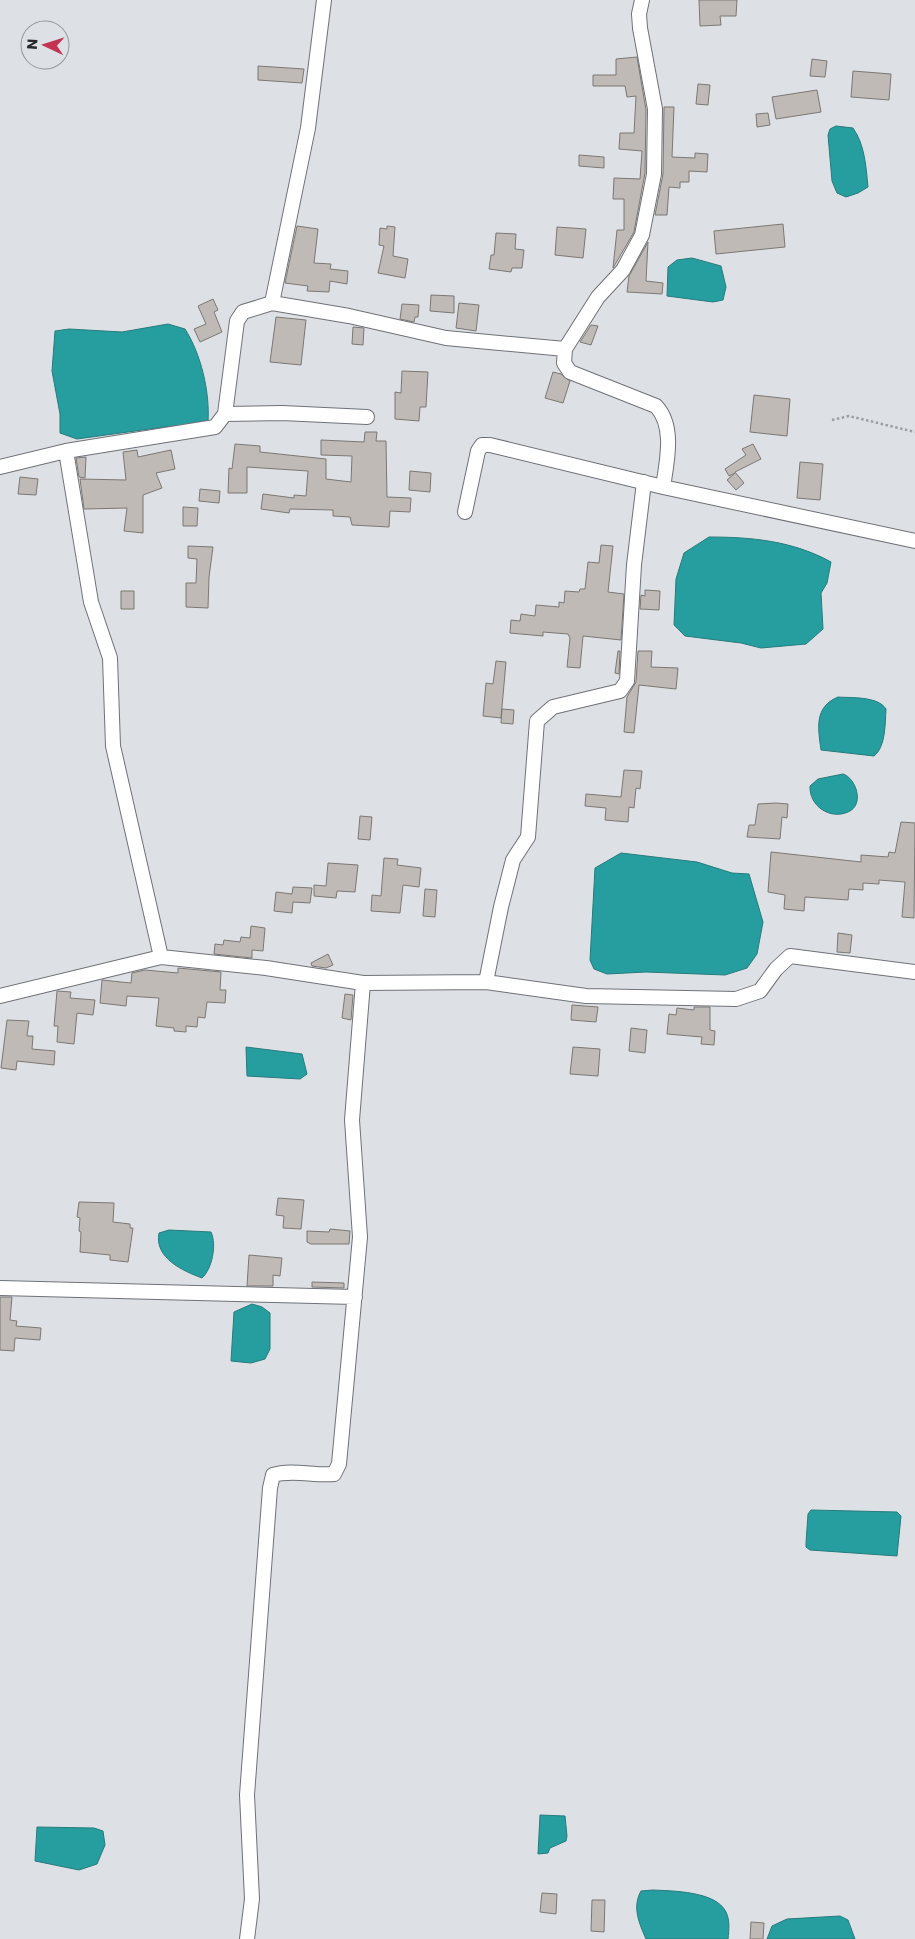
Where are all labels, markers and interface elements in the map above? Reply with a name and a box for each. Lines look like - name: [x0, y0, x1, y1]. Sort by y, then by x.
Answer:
- north arrow: [20, 20, 70, 70]
- text: N: [22, 38, 42, 50]

